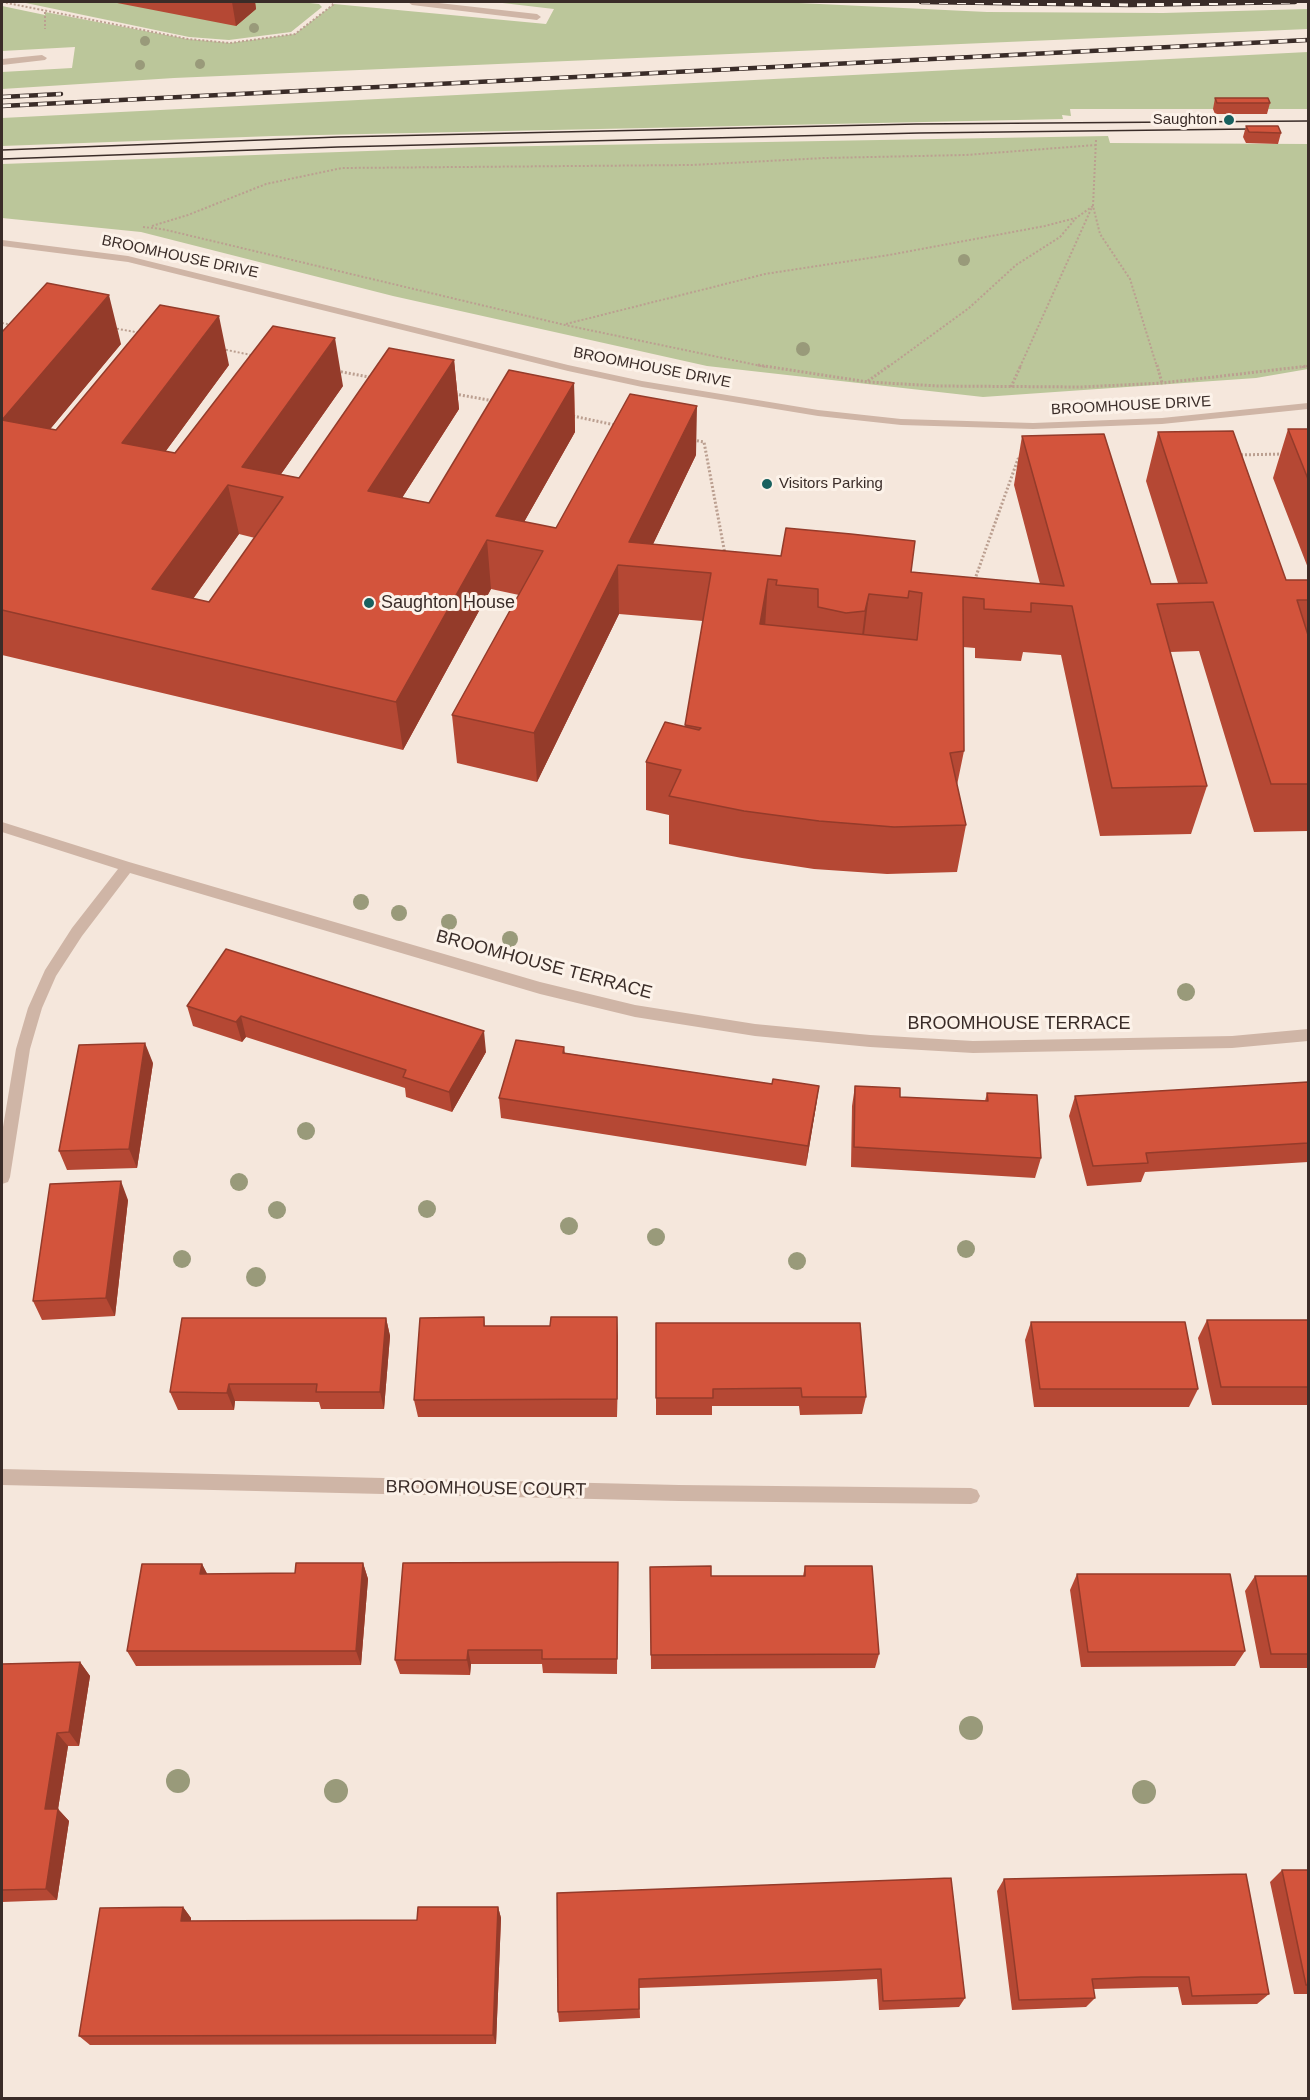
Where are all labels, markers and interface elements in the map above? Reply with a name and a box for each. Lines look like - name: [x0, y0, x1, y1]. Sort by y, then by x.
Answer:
- place label: Saughton: [1153, 111, 1217, 129]
- marker: Saughton: [1222, 113, 1236, 127]
- street label: BROOMHOUSE DRIVE: [100, 232, 260, 282]
- street label: BROOMHOUSE DRIVE: [572, 344, 732, 392]
- street label: BROOMHOUSE DRIVE: [1051, 393, 1211, 419]
- place label: Visitors Parking: [779, 475, 883, 493]
- marker: Visitors Parking: [760, 477, 774, 491]
- place label: Saughton House: [381, 592, 515, 614]
- marker: Saughton House: [362, 596, 376, 610]
- street label: BROOMHOUSE TERRACE: [433, 926, 655, 1004]
- street label: BROOMHOUSE TERRACE: [907, 1013, 1131, 1035]
- street label: BROOMHOUSE COURT: [385, 1476, 587, 1502]

